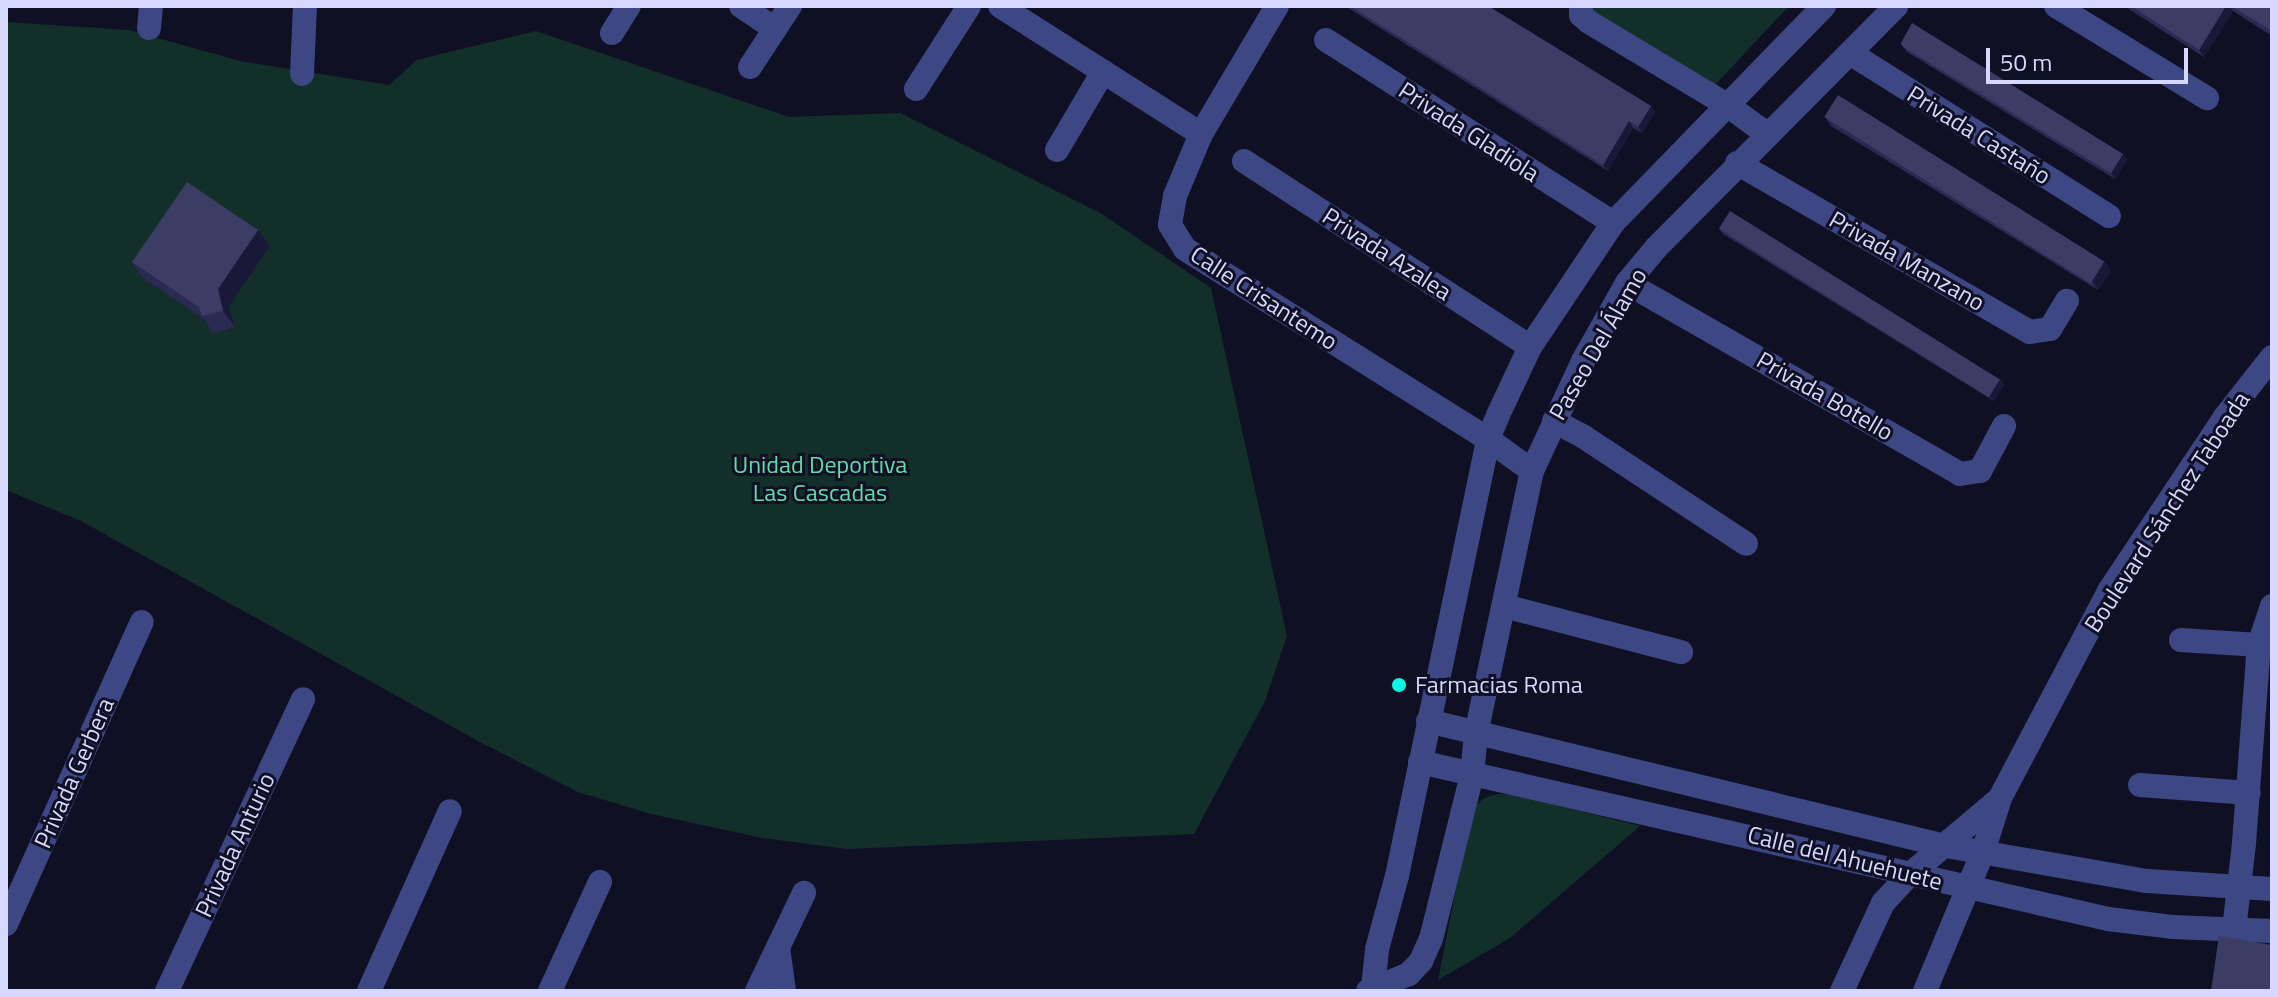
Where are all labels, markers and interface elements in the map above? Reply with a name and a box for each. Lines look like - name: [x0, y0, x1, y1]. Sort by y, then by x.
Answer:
- scale bar: [1990, 32, 2192, 82]
- text: 50 m: [2000, 44, 2052, 80]
- street label: Privada Gladiola: [1393, 76, 1545, 188]
- street label: Privada Castaño: [1902, 79, 2056, 191]
- street label: Privada Azalea: [1317, 202, 1457, 306]
- street label: Privada Manzano: [1824, 205, 1990, 317]
- street label: Calle Crisantemo: [1185, 240, 1343, 356]
- street label: Paseo Del Álamo: [1543, 263, 1653, 425]
- street label: Privada Botello: [1752, 345, 1898, 447]
- street label: Boulevard Sánchez Taboada: [2078, 386, 2256, 638]
- park label: Unidad Deportiva Las Cascadas: [733, 451, 907, 507]
- place label: Farmacias Roma: [1415, 671, 1583, 699]
- marker: Farmacias Roma: [1390, 676, 1408, 694]
- street label: Privada Gerbera: [28, 693, 120, 853]
- street label: Privada Anturio: [189, 768, 281, 922]
- street label: Calle del Ahuehuete: [1745, 820, 1945, 896]

